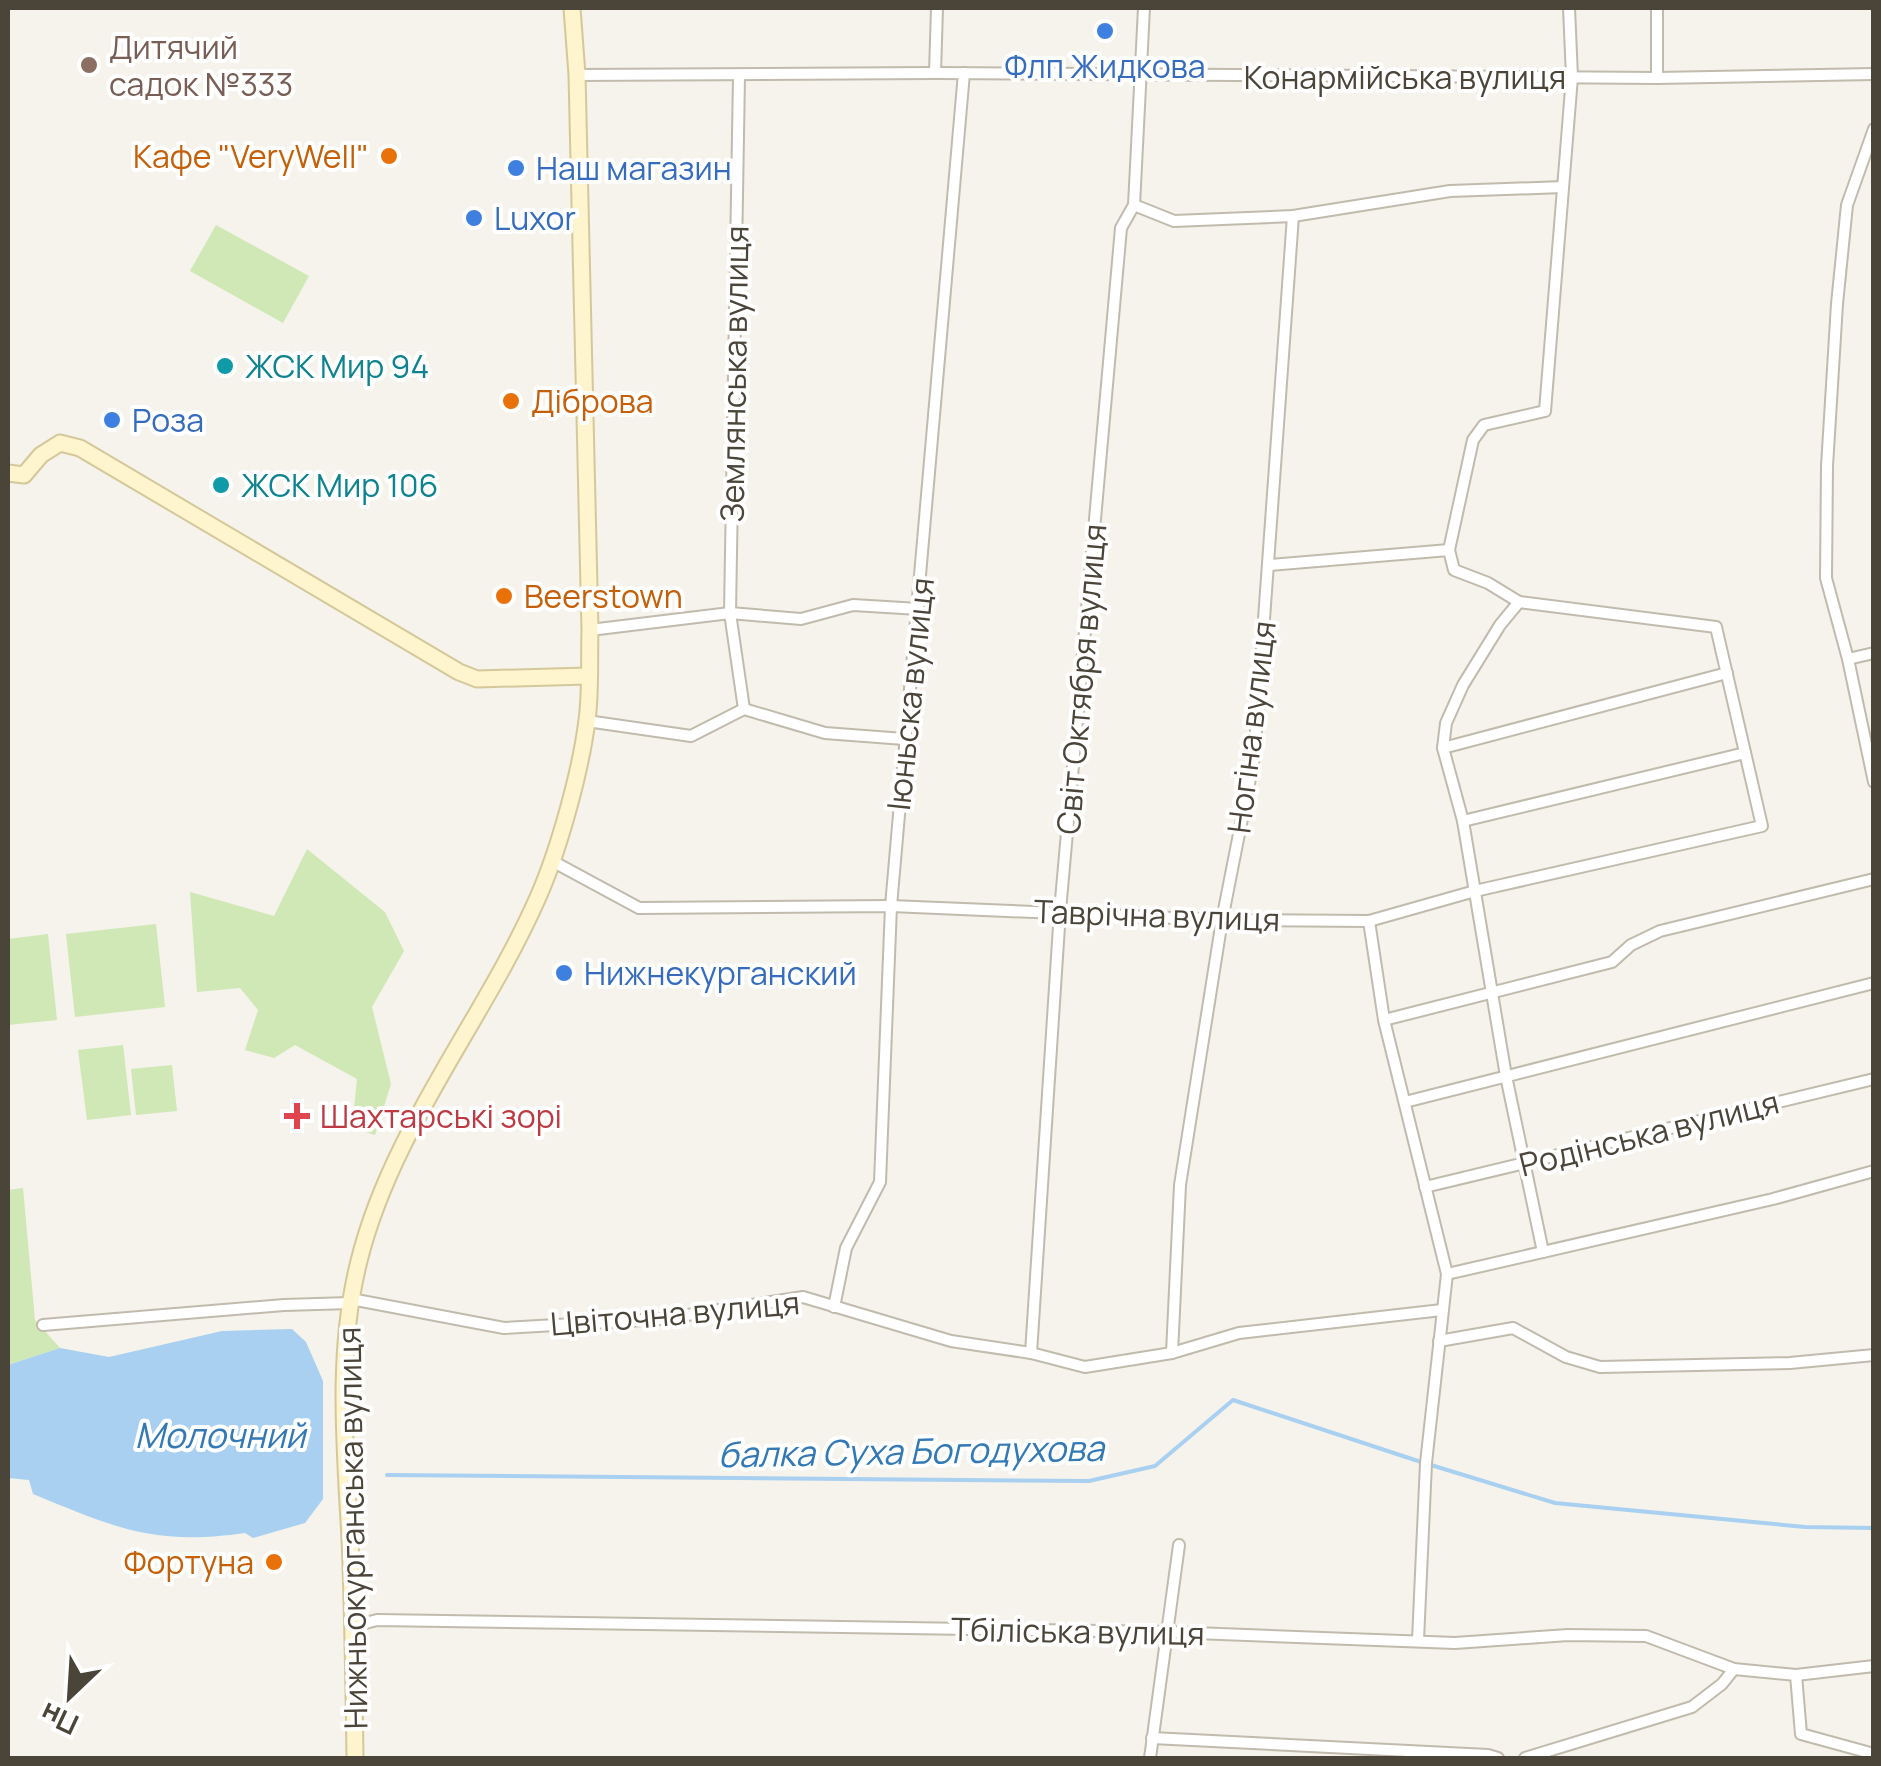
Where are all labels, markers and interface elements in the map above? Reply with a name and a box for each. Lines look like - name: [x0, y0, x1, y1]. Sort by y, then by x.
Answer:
- marker: Флп Жидкова: [1094, 20, 1116, 42]
- place label: Дитячий садок №333: [109, 25, 293, 106]
- place label: Флп Жидкова: [1004, 44, 1206, 88]
- marker: Дитячий садок №333: [78, 54, 100, 76]
- street label: Конармійська вулиця: [1244, 55, 1566, 99]
- place label: Кафе "VeryWell": [133, 134, 369, 178]
- marker: Кафе "VeryWell": [378, 145, 400, 167]
- place label: Наш магазин: [536, 146, 732, 190]
- marker: Наш магазин: [505, 157, 527, 179]
- place label: Luxor: [494, 196, 576, 240]
- marker: Luxor: [463, 207, 485, 229]
- street label: Землянська вулиця: [709, 225, 759, 523]
- place label: ЖСК Мир 94: [245, 344, 429, 388]
- marker: ЖСК Мир 94: [214, 355, 236, 377]
- place label: Діброва: [531, 379, 654, 423]
- marker: Діброва: [500, 390, 522, 412]
- place label: Роза: [132, 398, 204, 442]
- marker: Роза: [101, 409, 123, 431]
- place label: ЖСК Мир 106: [241, 463, 438, 507]
- marker: ЖСК Мир 106: [210, 474, 232, 496]
- street label: Світ Октября вулиця: [1046, 522, 1116, 836]
- place label: Beerstown: [524, 574, 683, 618]
- street label: Iюньска вулиця: [876, 575, 944, 813]
- marker: Beerstown: [493, 585, 515, 607]
- street label: Ногіна вулиця: [1216, 618, 1286, 836]
- street label: Таврічна вулиця: [1033, 889, 1281, 941]
- place label: Нижнекурганский: [584, 951, 857, 995]
- marker: Нижнекурганский: [553, 962, 575, 984]
- street label: Родінська вулиця: [1515, 1079, 1783, 1187]
- place label: Шахтарські зорі: [320, 1094, 562, 1138]
- marker: Шахтарські зорі: [284, 1103, 310, 1129]
- street label: Цвiточна вулиця: [548, 1280, 802, 1346]
- street label: Нижньокурганська вулиця: [326, 1326, 378, 1730]
- water label: Молочний: [135, 1411, 308, 1459]
- water label: балка Суха Богодухова: [718, 1424, 1106, 1478]
- place label: Фортуна: [124, 1540, 254, 1584]
- marker: Фортуна: [263, 1551, 285, 1573]
- street label: Тбіліська вулиця: [951, 1607, 1205, 1655]
- north arrow: [20, 1646, 120, 1746]
- text: Пн: [34, 1694, 84, 1745]

